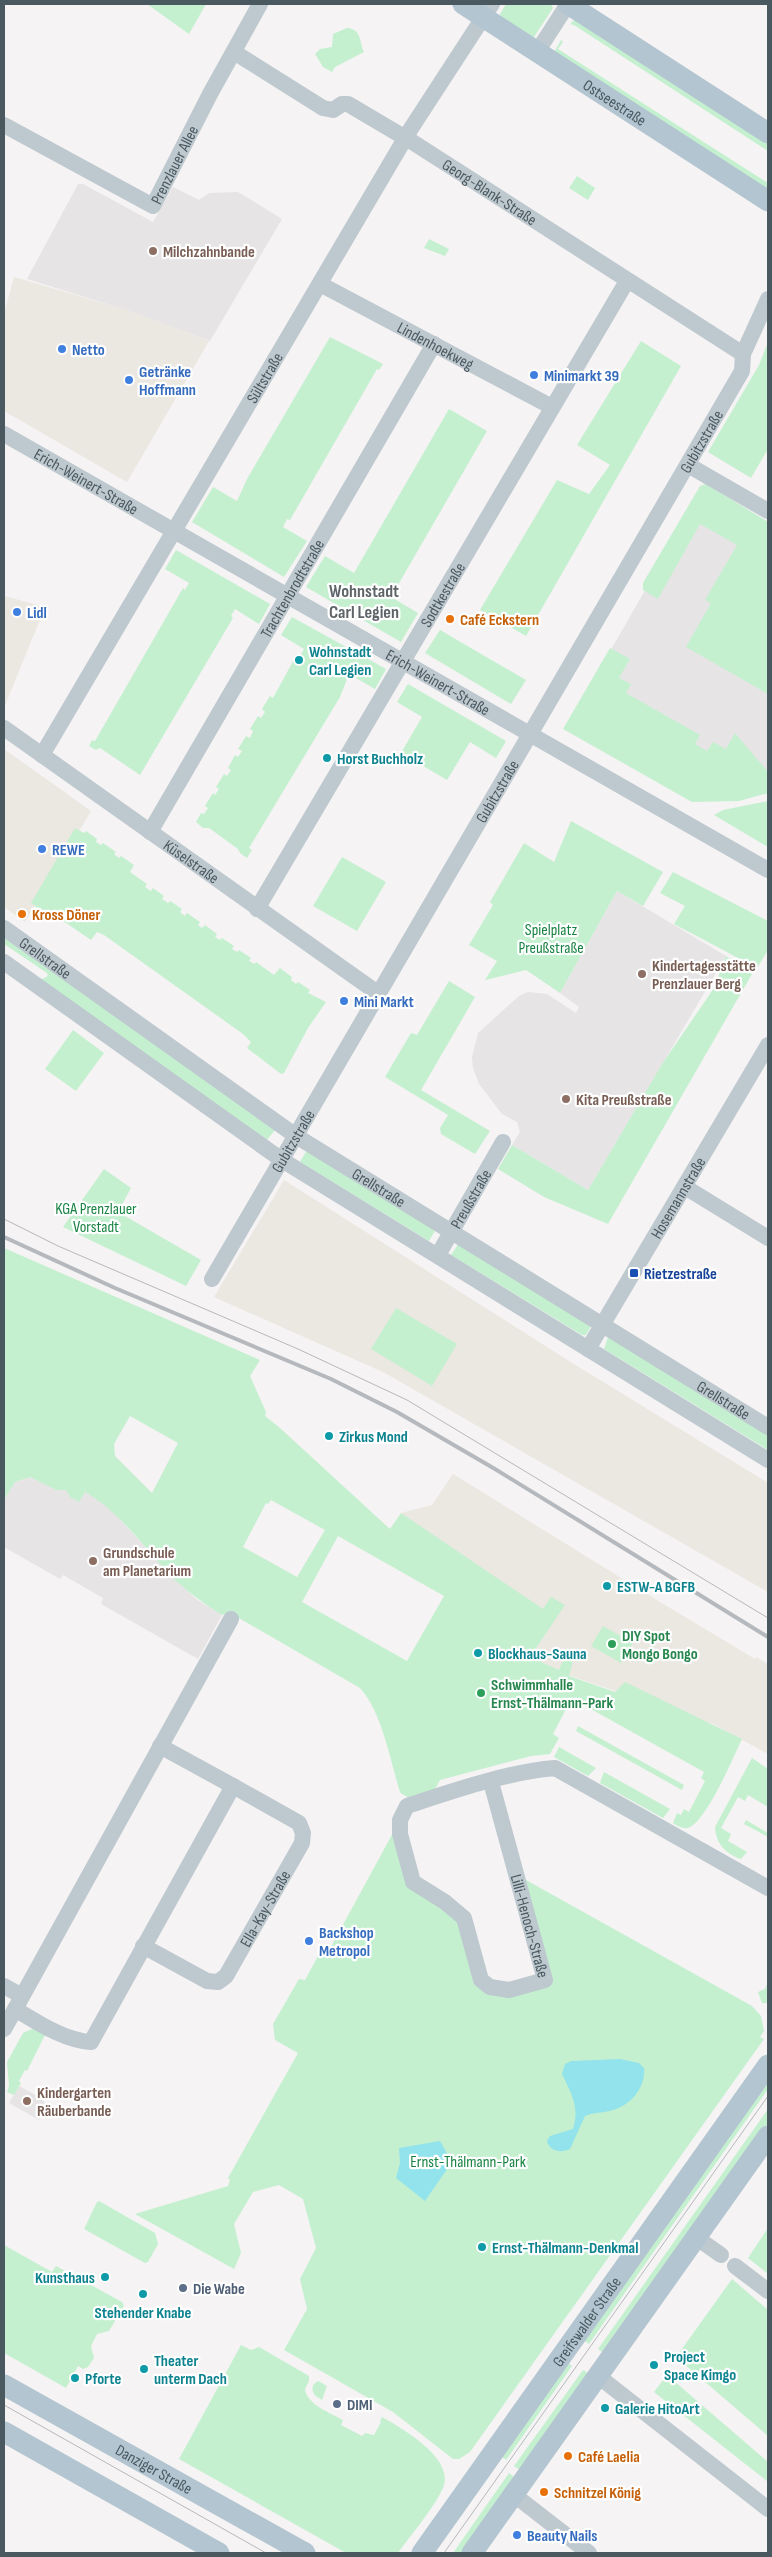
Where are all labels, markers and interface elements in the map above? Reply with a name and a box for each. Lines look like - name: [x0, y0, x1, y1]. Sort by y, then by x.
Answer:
- street label: Ostseestraße: [579, 76, 649, 131]
- street label: Prenzlauer Allee: [148, 123, 203, 208]
- street label: Georg-Blank-Straße: [438, 156, 540, 230]
- place label: Milchzahnbande: [163, 243, 255, 262]
- marker: Milchzahnbande: [147, 245, 159, 257]
- street label: Lindenhoekweg: [394, 319, 476, 375]
- place label: Netto: [72, 341, 105, 360]
- marker: Netto: [56, 343, 68, 355]
- street label: Sültstraße: [243, 350, 288, 407]
- place label: Getränke Hoffmann: [139, 363, 196, 400]
- place label: Minimarkt 39: [544, 367, 619, 386]
- marker: Minimarkt 39: [528, 369, 540, 381]
- marker: Getränke Hoffmann: [123, 374, 135, 386]
- street label: Gubitzstraße: [677, 407, 728, 477]
- street label: Erich-Weinert-Straße: [30, 445, 141, 520]
- street label: Trachtenbrodtstraße: [257, 536, 329, 642]
- street label: Sodtkestraße: [417, 560, 470, 631]
- district label: Wohnstadt Carl Legien: [329, 581, 399, 623]
- place label: Lidl: [27, 604, 47, 623]
- marker: Lidl: [11, 606, 23, 618]
- place label: Café Eckstern: [460, 611, 539, 630]
- marker: Café Eckstern: [444, 613, 456, 625]
- place label: Wohnstadt Carl Legien: [309, 643, 371, 680]
- street label: Erich-Weinert-Straße: [382, 646, 493, 720]
- marker: Wohnstadt Carl Legien: [293, 654, 305, 666]
- place label: Horst Buchholz: [337, 750, 423, 769]
- marker: Horst Buchholz: [321, 752, 333, 764]
- street label: Gubitzstraße: [472, 757, 524, 827]
- street label: Küselstraße: [159, 836, 222, 888]
- place label: REWE: [52, 841, 85, 860]
- marker: REWE: [36, 843, 48, 855]
- place label: Kross Döner: [32, 906, 100, 925]
- marker: Kross Döner: [16, 908, 28, 920]
- park label: Spielplatz Preußstraße: [518, 921, 584, 958]
- street label: Grellstraße: [15, 934, 74, 984]
- place label: Kindertagesstätte Prenzlauer Berg: [652, 957, 756, 994]
- marker: Kindertagesstätte Prenzlauer Berg: [636, 968, 648, 980]
- place label: Mini Markt: [354, 993, 414, 1012]
- marker: Mini Markt: [338, 995, 350, 1007]
- place label: Kita Preußstraße: [576, 1091, 672, 1110]
- marker: Kita Preußstraße: [560, 1093, 572, 1105]
- street label: Gubitzstraße: [268, 1107, 320, 1176]
- street label: Hosemannstraße: [647, 1154, 710, 1243]
- street label: Grellstraße: [348, 1165, 408, 1212]
- street label: Preußstraße: [447, 1166, 496, 1232]
- park label: KGA Prenzlauer Vorstadt: [55, 1200, 137, 1237]
- place label: Rietzestraße: [644, 1265, 717, 1284]
- marker: Rietzestraße: [628, 1267, 640, 1279]
- street label: Grellstraße: [693, 1377, 753, 1425]
- place label: Zirkus Mond: [339, 1428, 408, 1447]
- marker: Zirkus Mond: [323, 1430, 335, 1442]
- place label: Grundschule am Planetarium: [103, 1544, 191, 1581]
- marker: Grundschule am Planetarium: [87, 1555, 99, 1567]
- place label: ESTW-A BGFB: [617, 1578, 696, 1597]
- marker: ESTW-A BGFB: [601, 1580, 613, 1592]
- place label: DIY Spot Mongo Bongo: [622, 1627, 698, 1664]
- marker: DIY Spot Mongo Bongo: [606, 1638, 618, 1650]
- place label: Blockhaus-Sauna: [488, 1645, 587, 1664]
- marker: Blockhaus-Sauna: [472, 1647, 484, 1659]
- place label: Schwimmhalle Ernst-Thälmann-Park: [491, 1676, 614, 1713]
- marker: Schwimmhalle Ernst-Thälmann-Park: [475, 1687, 487, 1699]
- street label: Ella-Kay-Straße: [237, 1867, 295, 1951]
- street label: Lilli-Henoch-Straße: [506, 1872, 552, 1980]
- place label: Backshop Metropol: [319, 1924, 374, 1961]
- marker: Backshop Metropol: [303, 1935, 315, 1947]
- place label: Kindergarten Räuberbande: [37, 2084, 112, 2121]
- marker: Kindergarten Räuberbande: [21, 2095, 33, 2107]
- park label: Ernst-Thälmann-Park: [410, 2153, 526, 2172]
- place label: Ernst-Thälmann-Denkmal: [492, 2239, 638, 2258]
- marker: Ernst-Thälmann-Denkmal: [476, 2241, 488, 2253]
- place label: Kunsthaus: [35, 2269, 95, 2288]
- marker: Kunsthaus: [99, 2271, 111, 2283]
- street label: Greifswalder Straße: [549, 2274, 626, 2371]
- place label: Die Wabe: [193, 2280, 245, 2299]
- marker: Die Wabe: [177, 2282, 189, 2294]
- marker: Stehender Knabe: [137, 2288, 149, 2300]
- place label: Stehender Knabe: [95, 2304, 192, 2323]
- place label: Project Space Kimgo: [664, 2348, 736, 2385]
- place label: Theater unterm Dach: [154, 2352, 227, 2389]
- marker: Project Space Kimgo: [648, 2359, 660, 2371]
- marker: Theater unterm Dach: [138, 2363, 150, 2375]
- place label: Pforte: [85, 2370, 122, 2389]
- marker: Pforte: [69, 2372, 81, 2384]
- place label: DIMI: [347, 2396, 373, 2415]
- marker: DIMI: [331, 2398, 343, 2410]
- place label: Galerie HitoArt: [615, 2400, 700, 2419]
- marker: Galerie HitoArt: [599, 2402, 611, 2414]
- street label: Danziger Straße: [112, 2441, 195, 2499]
- place label: Café Laelia: [578, 2448, 640, 2467]
- marker: Café Laelia: [562, 2450, 574, 2462]
- place label: Schnitzel König: [554, 2484, 641, 2503]
- marker: Schnitzel König: [538, 2486, 550, 2498]
- place label: Beauty Nails: [527, 2527, 597, 2546]
- marker: Beauty Nails: [511, 2529, 523, 2541]

